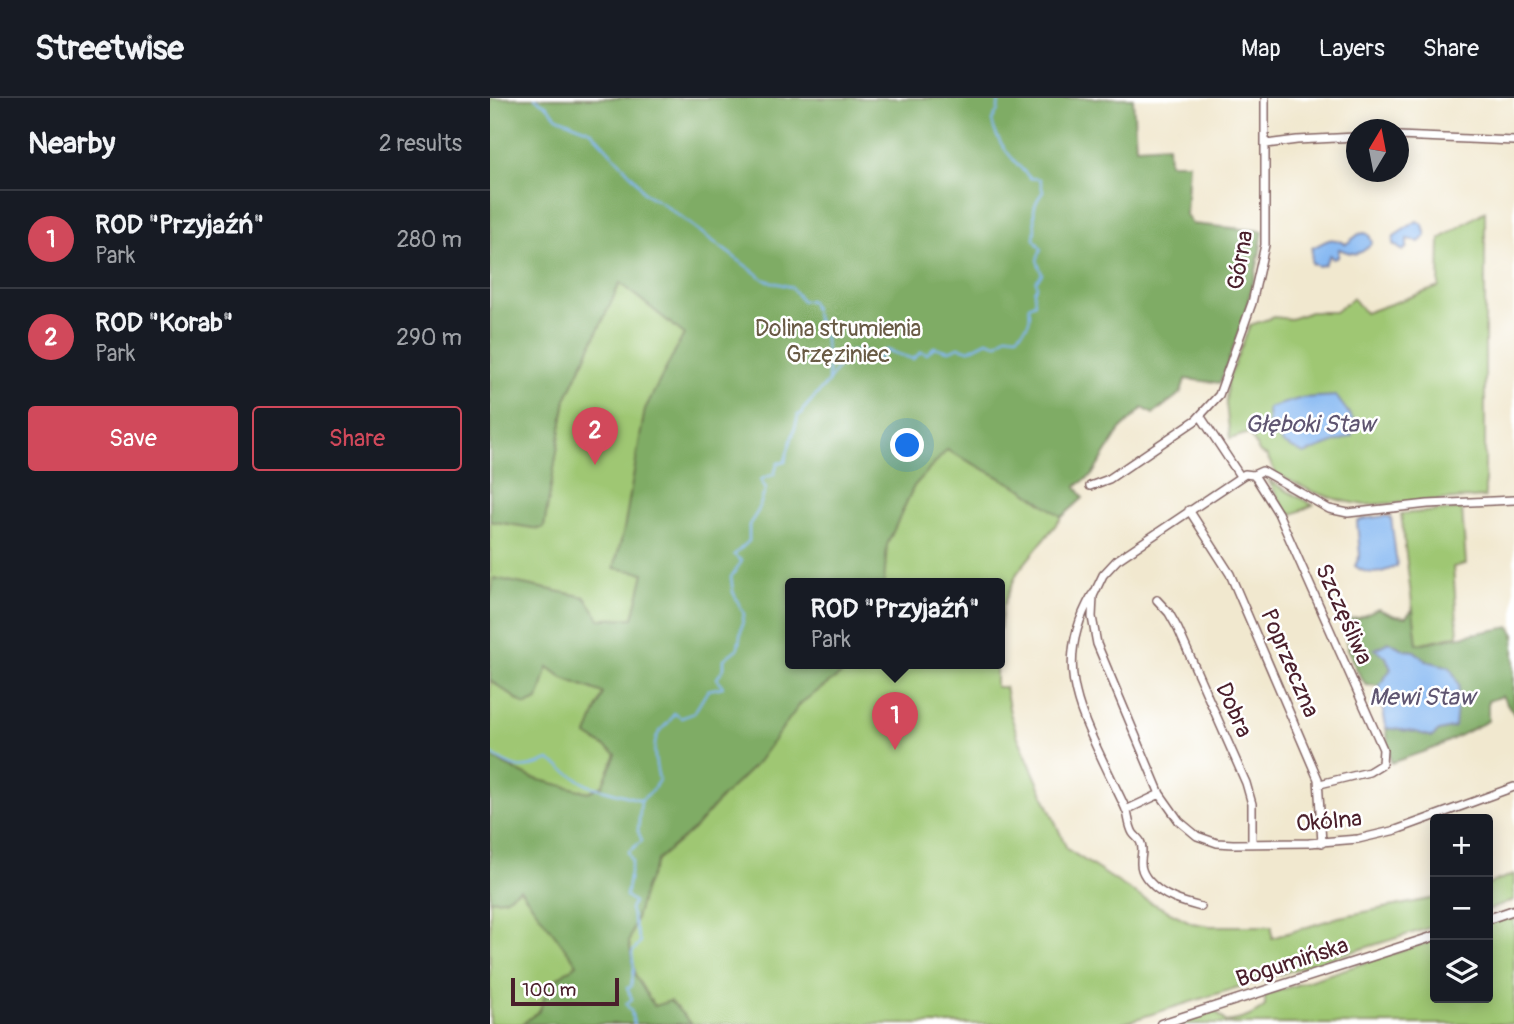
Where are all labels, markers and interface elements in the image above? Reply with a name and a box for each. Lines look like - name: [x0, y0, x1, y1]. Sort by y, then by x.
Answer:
- text: Streetwise: [35, 28, 184, 69]
- text: Map: [1241, 34, 1281, 63]
- text: Layers: [1319, 34, 1385, 63]
- text: Share: [1423, 34, 1479, 63]
- north arrow: [1346, 119, 1409, 182]
- text: Nearby: [28, 125, 115, 162]
- text: 2 results: [379, 129, 462, 158]
- text: ROD "Przyjaźń": [95, 209, 264, 241]
- text: 1: [47, 225, 56, 254]
- text: 280 m: [396, 225, 462, 254]
- street label: Górna: [1221, 228, 1259, 292]
- text: Park: [95, 241, 135, 270]
- text: ROD "Korab": [95, 307, 233, 339]
- park label: Dolina strumienia Grzęziniec: [755, 314, 921, 369]
- text: 2: [45, 323, 57, 352]
- text: 290 m: [396, 323, 462, 352]
- text: Park: [95, 339, 135, 368]
- button: Save: [28, 406, 238, 471]
- button: Share: [252, 406, 462, 471]
- pin: 2: [572, 407, 618, 465]
- water label: Głęboki Staw: [1245, 410, 1379, 439]
- your location: [890, 428, 924, 462]
- street label: Szczęśliwa: [1309, 559, 1379, 669]
- popup: [785, 578, 1005, 669]
- text: ROD "Przyjaźń": [811, 593, 979, 625]
- street label: Poprzeczna: [1254, 604, 1326, 722]
- text: Park: [811, 625, 851, 654]
- street label: Dobra: [1209, 678, 1259, 742]
- water label: Mewi Staw: [1369, 683, 1479, 712]
- pin: 1: [872, 692, 918, 750]
- street label: Okólna: [1295, 804, 1363, 838]
- map controls: [1430, 814, 1493, 1003]
- button: +: [1430, 814, 1493, 877]
- button: −: [1430, 877, 1493, 940]
- street label: Bogumińska: [1232, 930, 1352, 994]
- button: layers: [1430, 940, 1493, 1003]
- scale bar: [511, 975, 620, 1007]
- text: 100 m: [522, 978, 576, 1002]

